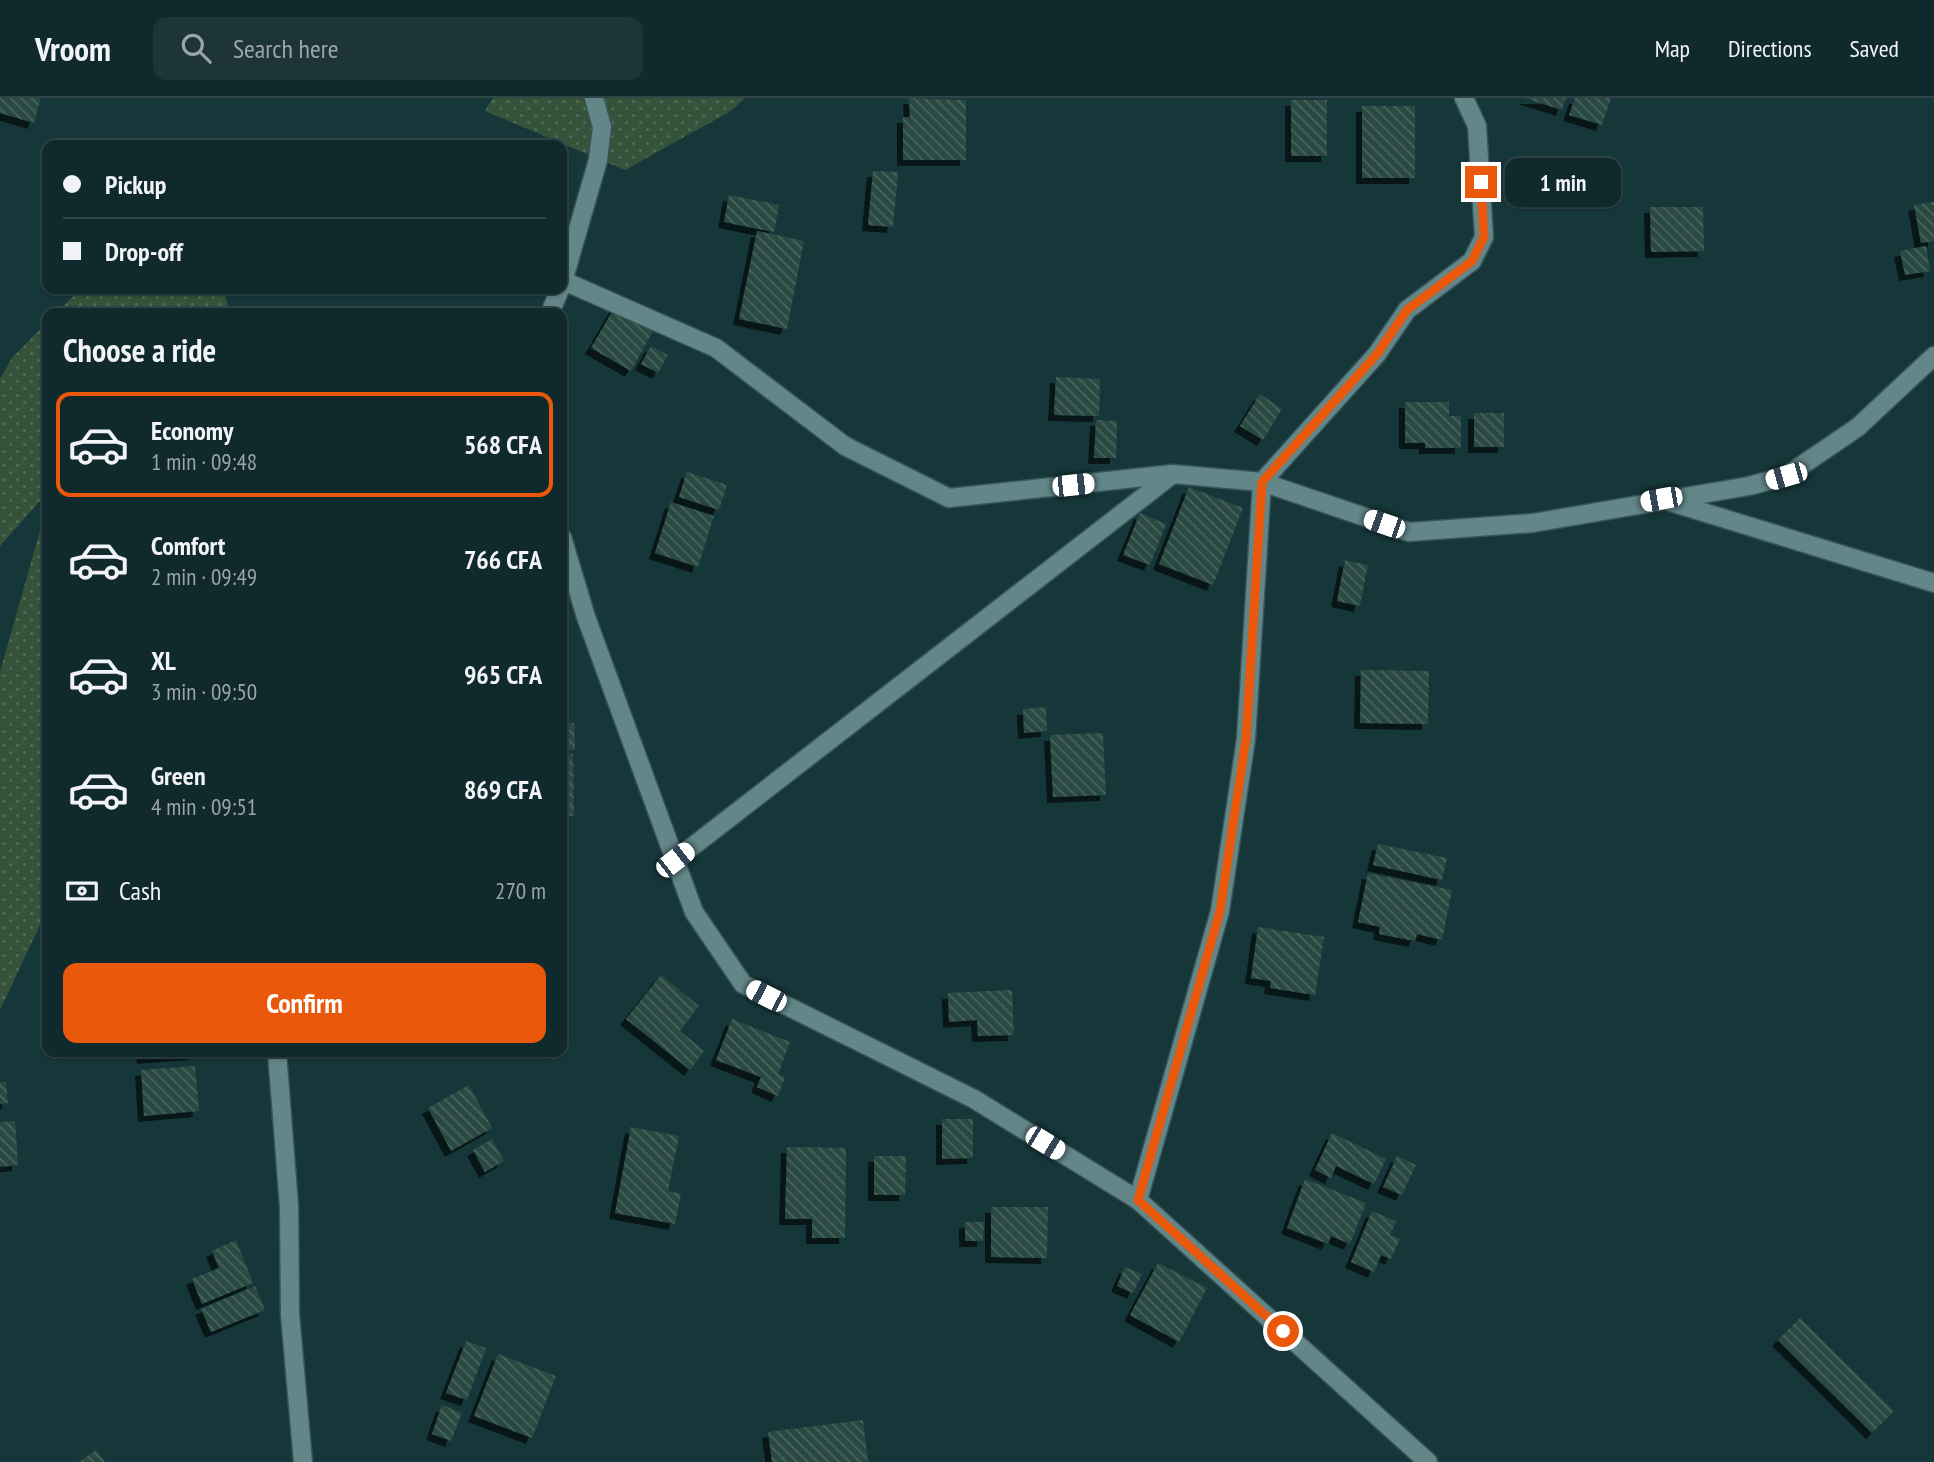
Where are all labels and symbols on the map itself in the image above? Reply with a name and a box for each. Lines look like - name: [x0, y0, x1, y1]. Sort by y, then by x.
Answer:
- callout: 1 min: [1506, 158, 1621, 206]
- route end: [1465, 166, 1497, 198]
- car: [1763, 460, 1810, 492]
- car: [1052, 472, 1095, 498]
- car: [1639, 485, 1684, 513]
- car: [1361, 507, 1408, 541]
- car: [652, 839, 699, 881]
- car: [743, 977, 790, 1015]
- car: [1022, 1123, 1069, 1163]
- route start: [1267, 1315, 1299, 1347]

